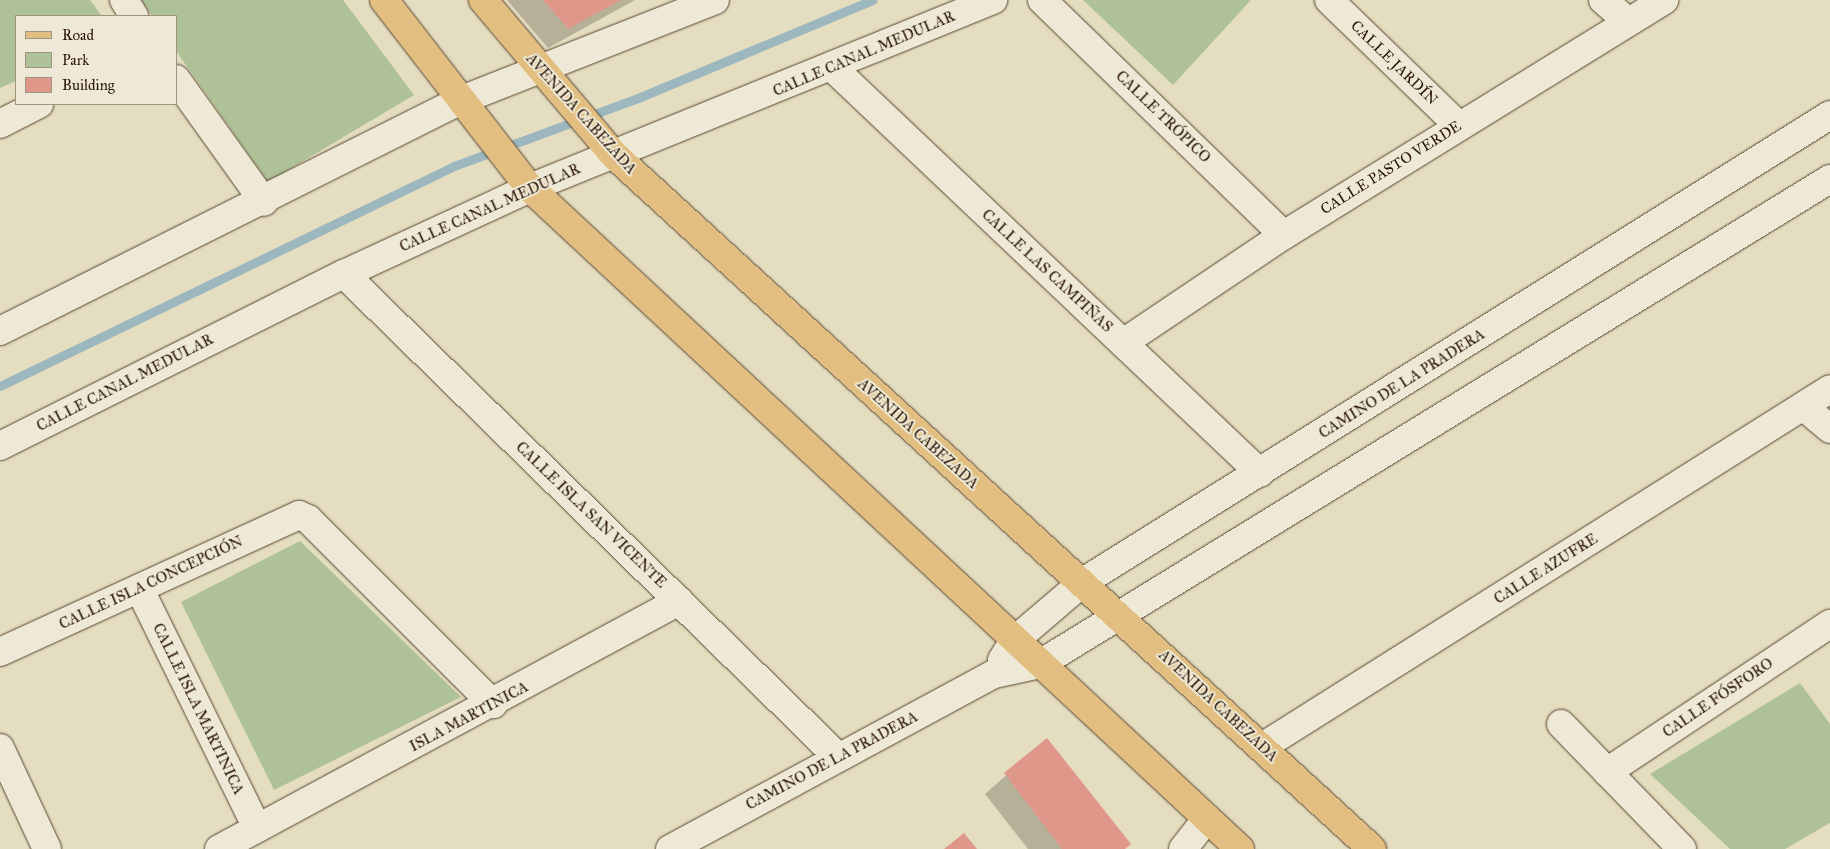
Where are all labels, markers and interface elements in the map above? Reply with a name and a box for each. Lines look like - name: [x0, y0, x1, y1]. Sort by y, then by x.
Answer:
- street label: CALLE CANAL MEDULAR: [770, 7, 958, 101]
- legend: [15, 15, 178, 105]
- street label: CALLE JARDÍN: [1347, 17, 1441, 109]
- text: Road: [62, 26, 94, 44]
- street label: AVENIDA CABEZADA: [522, 50, 640, 178]
- text: Park: [62, 51, 89, 69]
- street label: CALLE TRÓPICO: [1112, 67, 1214, 167]
- text: Building: [62, 76, 115, 94]
- street label: CALLE PASTO VERDE: [1317, 117, 1465, 219]
- street label: CALLE CANAL MEDULAR: [397, 160, 583, 256]
- street label: CALLE LAS CAMPIÑAS: [978, 206, 1116, 336]
- street label: CAMINO DE LA PRADERA: [1316, 325, 1488, 443]
- street label: CALLE CANAL MEDULAR: [34, 331, 216, 435]
- street label: AVENIDA CABEZADA: [854, 375, 982, 493]
- street label: CALLE ISLA SAN VICENTE: [512, 438, 670, 592]
- street label: CALLE AZUFRE: [1491, 530, 1601, 608]
- street label: CALLE ISLA CONCEPCIÓN: [56, 533, 246, 633]
- street label: CALLE ISLA MARTINICA: [149, 620, 247, 798]
- street label: AVENIDA CABEZADA: [1155, 646, 1281, 766]
- street label: CALLE FÓSFORO: [1659, 654, 1777, 742]
- street label: ISLA MARTINICA: [407, 678, 531, 756]
- street label: CAMINO DE LA PRADERA: [743, 708, 921, 814]

